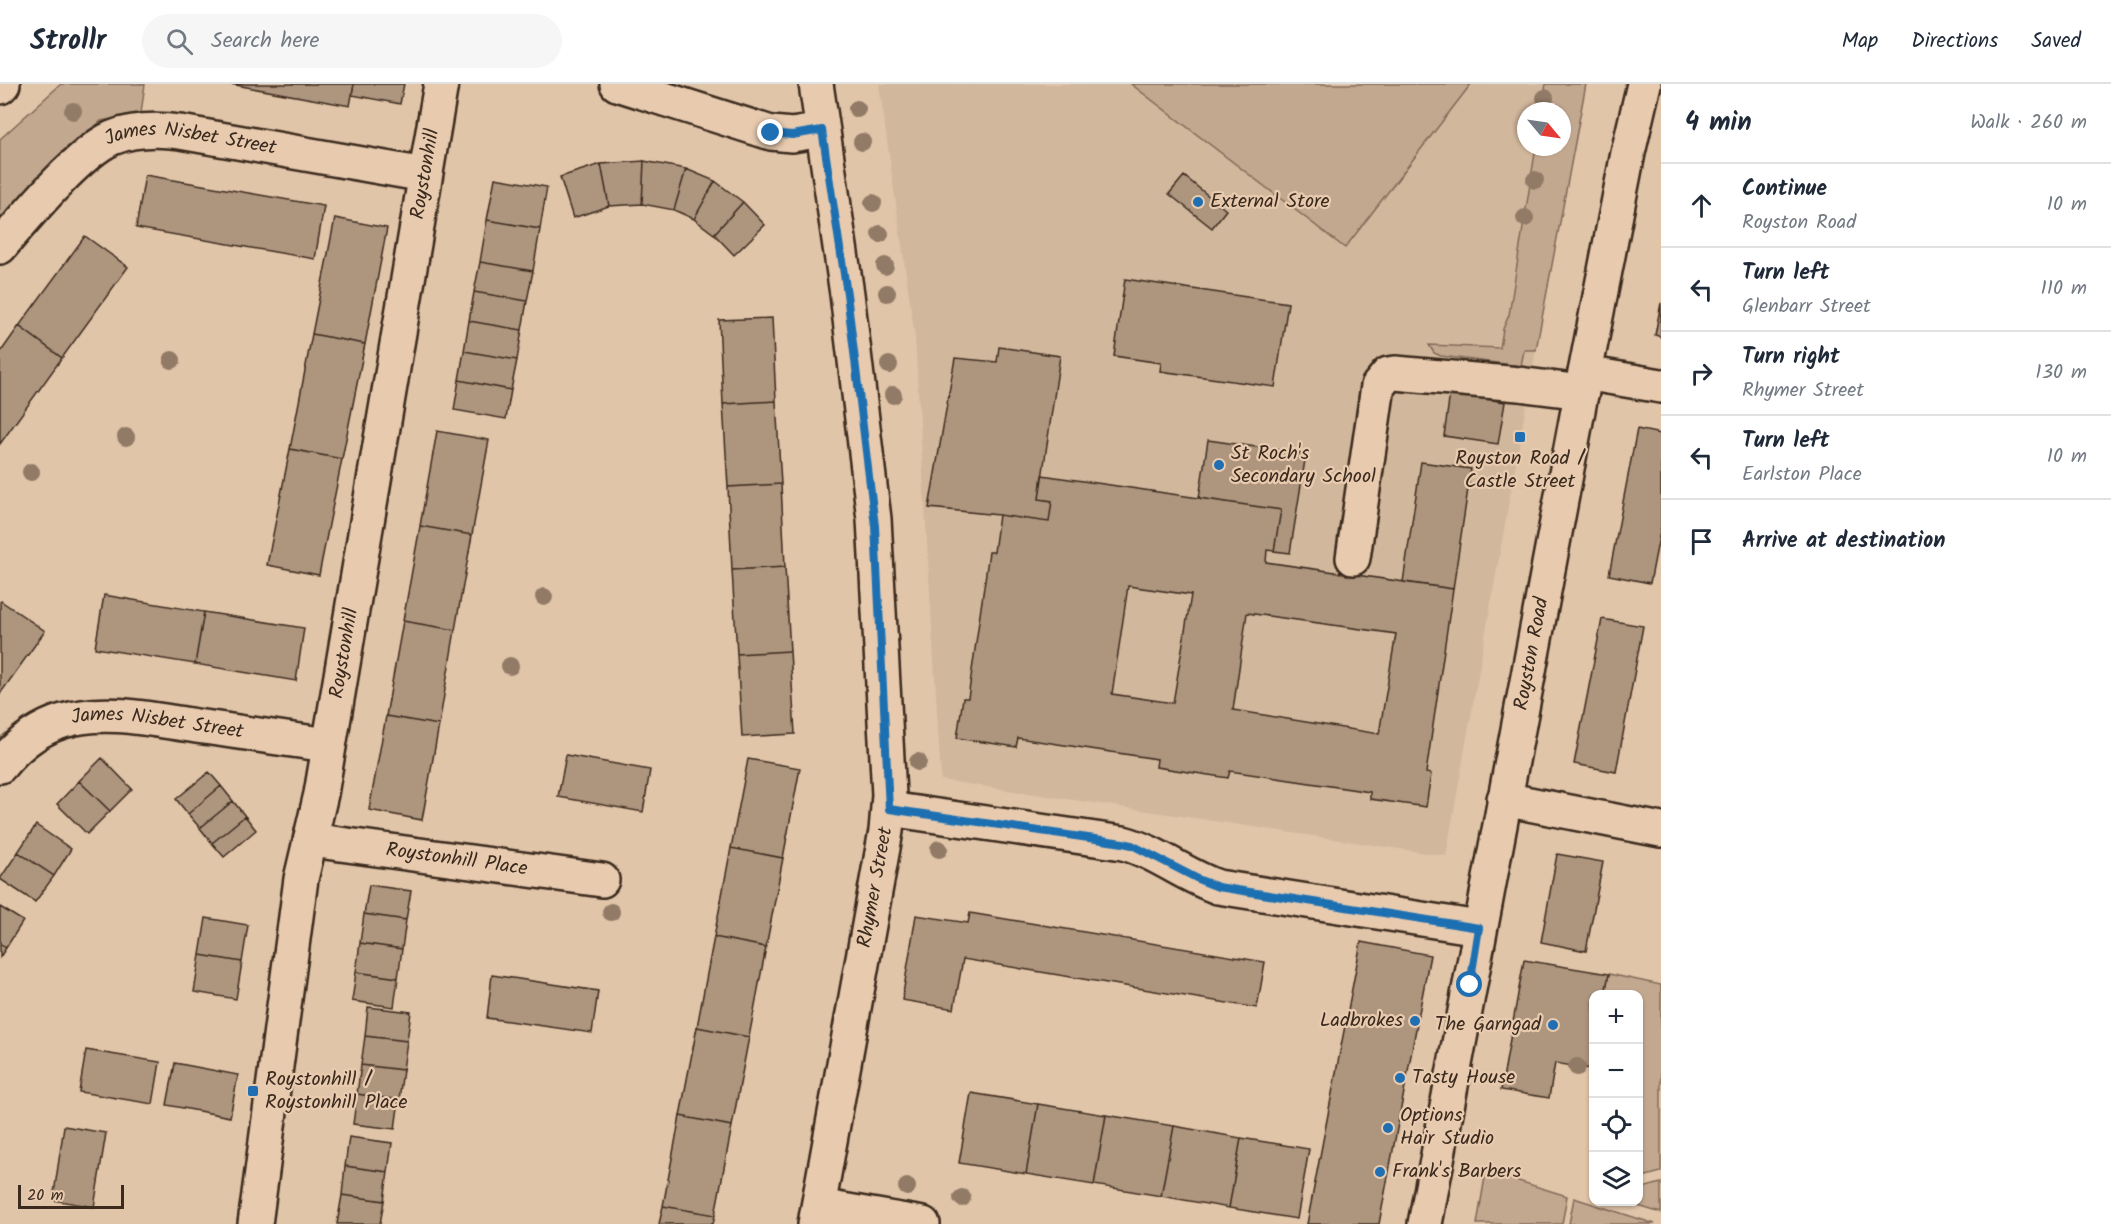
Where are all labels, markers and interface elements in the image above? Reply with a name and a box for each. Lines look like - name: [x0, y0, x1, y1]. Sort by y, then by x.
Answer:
- search box: [142, 14, 562, 68]
- text: Strollr: [30, 19, 106, 64]
- text: Search here: [211, 24, 320, 59]
- icon: search: [163, 25, 196, 58]
- text: Map: [1842, 25, 1878, 58]
- text: Directions: [1911, 25, 1998, 58]
- text: Saved: [2031, 25, 2081, 58]
- north arrow: [1517, 102, 1571, 156]
- text: 4 min: [1685, 102, 1752, 144]
- text: Walk · 260 m: [1970, 107, 2087, 139]
- street label: James Nisbet Street: [99, 114, 279, 165]
- route end: [757, 119, 783, 145]
- street label: Roystonhill: [402, 126, 449, 222]
- text: Continue: [1742, 172, 1827, 207]
- place label: External Store: [1210, 186, 1330, 218]
- icon: ahead: [1685, 189, 1718, 222]
- text: 10 m: [2047, 189, 2087, 221]
- marker: External Store: [1191, 195, 1205, 209]
- text: Royston Road: [1742, 207, 1856, 239]
- text: Turn left: [1742, 256, 1829, 291]
- icon: left: [1685, 273, 1718, 306]
- text: 110 m: [2041, 273, 2087, 305]
- text: Glenbarr Street: [1742, 291, 1871, 323]
- text: Turn right: [1742, 340, 1840, 375]
- icon: right: [1685, 357, 1718, 390]
- text: 130 m: [2035, 357, 2087, 389]
- text: Rhymer Street: [1742, 375, 1864, 407]
- text: Turn left: [1742, 424, 1829, 459]
- marker: Royston Road / Castle Street: [1513, 430, 1527, 444]
- place label: St Roch's Secondary School: [1231, 438, 1376, 493]
- icon: left: [1685, 441, 1718, 474]
- text: 10 m: [2047, 441, 2087, 473]
- place label: Royston Road / Castle Street: [1455, 443, 1587, 498]
- marker: St Roch's Secondary School: [1212, 458, 1226, 472]
- text: Earlston Place: [1742, 459, 1862, 491]
- text: Arrive at destination: [1742, 524, 1945, 559]
- icon: arrive: [1685, 525, 1718, 558]
- street label: Royston Road: [1506, 594, 1559, 713]
- street label: Roystonhill: [321, 606, 368, 701]
- street label: James Nisbet Street: [69, 699, 246, 749]
- street label: Rhymer Street: [849, 824, 902, 950]
- street label: Roystonhill Place: [384, 834, 529, 886]
- route start: [1456, 971, 1482, 997]
- map controls: [1589, 990, 1643, 1206]
- button: +: [1589, 990, 1643, 1044]
- place label: Ladbrokes: [1320, 1005, 1403, 1037]
- place label: The Garngad: [1435, 1009, 1542, 1041]
- marker: Ladbrokes: [1408, 1014, 1422, 1028]
- marker: The Garngad: [1546, 1018, 1560, 1032]
- button: −: [1589, 1044, 1643, 1098]
- place label: Tasty House: [1412, 1062, 1515, 1094]
- place label: Roystonhill / Roystonhill Place: [265, 1064, 407, 1119]
- marker: Tasty House: [1393, 1071, 1407, 1085]
- marker: Roystonhill / Roystonhill Place: [246, 1084, 260, 1098]
- button: locate: [1589, 1098, 1643, 1152]
- place label: Options Hair Studio: [1400, 1100, 1494, 1155]
- marker: Options Hair Studio: [1381, 1121, 1395, 1135]
- button: layers: [1589, 1152, 1643, 1206]
- place label: Frank's Barbers: [1392, 1156, 1522, 1188]
- marker: Frank's Barbers: [1373, 1165, 1387, 1179]
- scale bar: [18, 1182, 124, 1210]
- text: 20 m: [27, 1183, 63, 1208]

